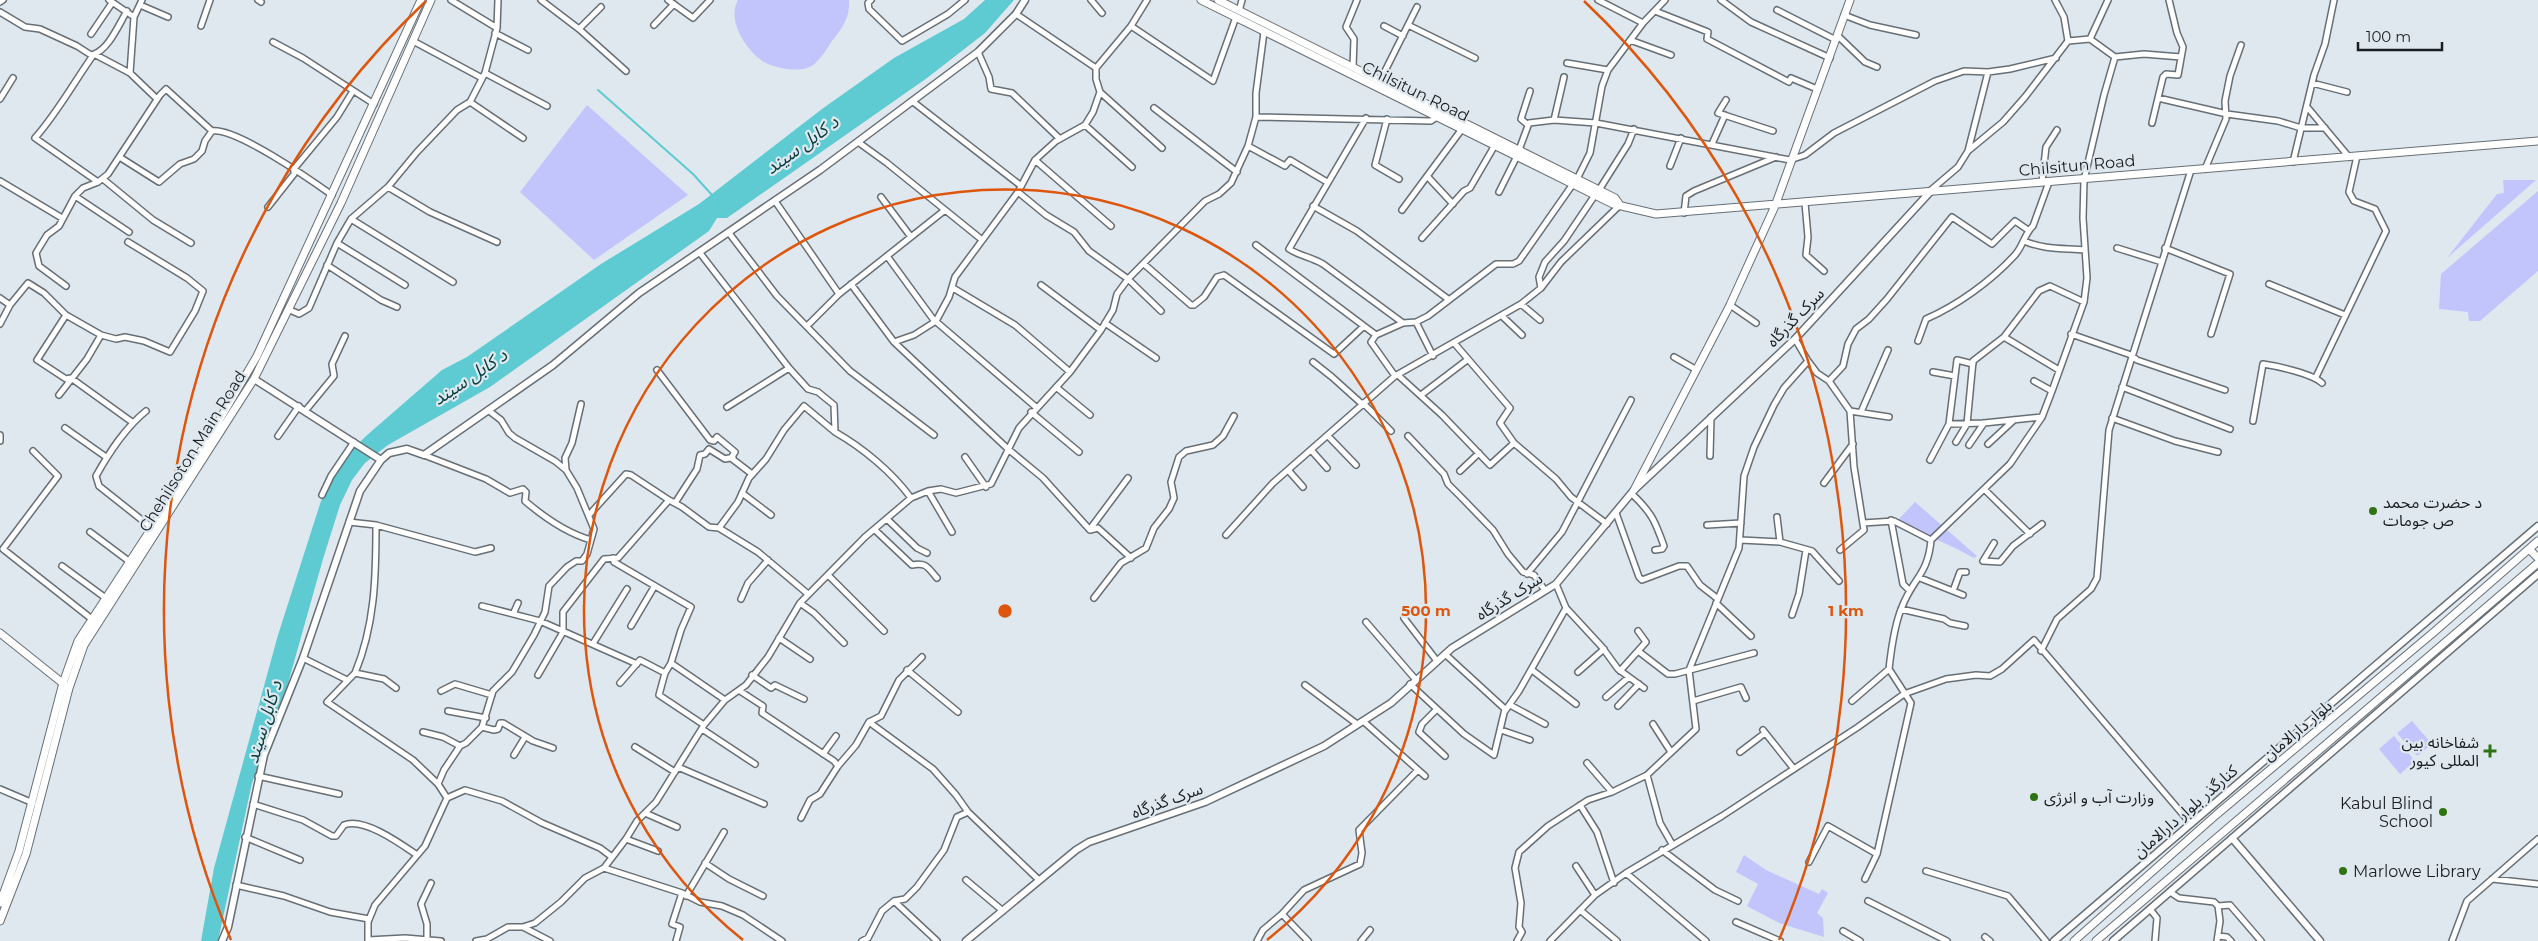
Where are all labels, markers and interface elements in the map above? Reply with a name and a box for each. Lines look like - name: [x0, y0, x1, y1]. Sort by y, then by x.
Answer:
- scale bar: [2358, 20, 2442, 52]
- text: 100 m: [2366, 27, 2411, 46]
- street label: Chilsitun Road: [1359, 57, 1472, 126]
- water label: د کابل سيند: [761, 111, 843, 179]
- street label: Chilsitun Road: [2018, 151, 2136, 180]
- street label: سرک گذرگاه: [1763, 284, 1828, 351]
- water label: د کابل سيند: [429, 344, 512, 410]
- street label: Chehilsoton Main Road: [135, 367, 250, 535]
- place label: د حضرت محمد ص جومات: [2383, 493, 2482, 530]
- marker: د حضرت محمد ص جومات: [2367, 505, 2379, 517]
- street label: سرک گذرگاه: [1473, 569, 1546, 624]
- text: 500 m: [1401, 601, 1451, 620]
- text: 1 km: [1828, 601, 1864, 620]
- centre of rings: [996, 602, 1014, 620]
- water label: د کابل سيند: [241, 678, 287, 766]
- street label: بلوار دارالامان: [2259, 696, 2336, 765]
- place label: شفاخانه بین المللی کیور: [2402, 733, 2479, 770]
- marker: شفاخانه بین المللی کیور: [2483, 744, 2497, 758]
- street label: کنارگذر بلوار دارالامان: [2129, 761, 2242, 862]
- street label: سرک گذرگاه: [1129, 779, 1205, 822]
- place label: وزارت آب و انرژی: [2044, 788, 2154, 807]
- marker: وزارت آب و انرژی: [2028, 791, 2040, 803]
- place label: Kabul Blind School: [2340, 794, 2433, 831]
- marker: Kabul Blind School: [2437, 806, 2449, 818]
- place label: Marlowe Library: [2353, 862, 2481, 881]
- marker: Marlowe Library: [2337, 865, 2349, 877]

